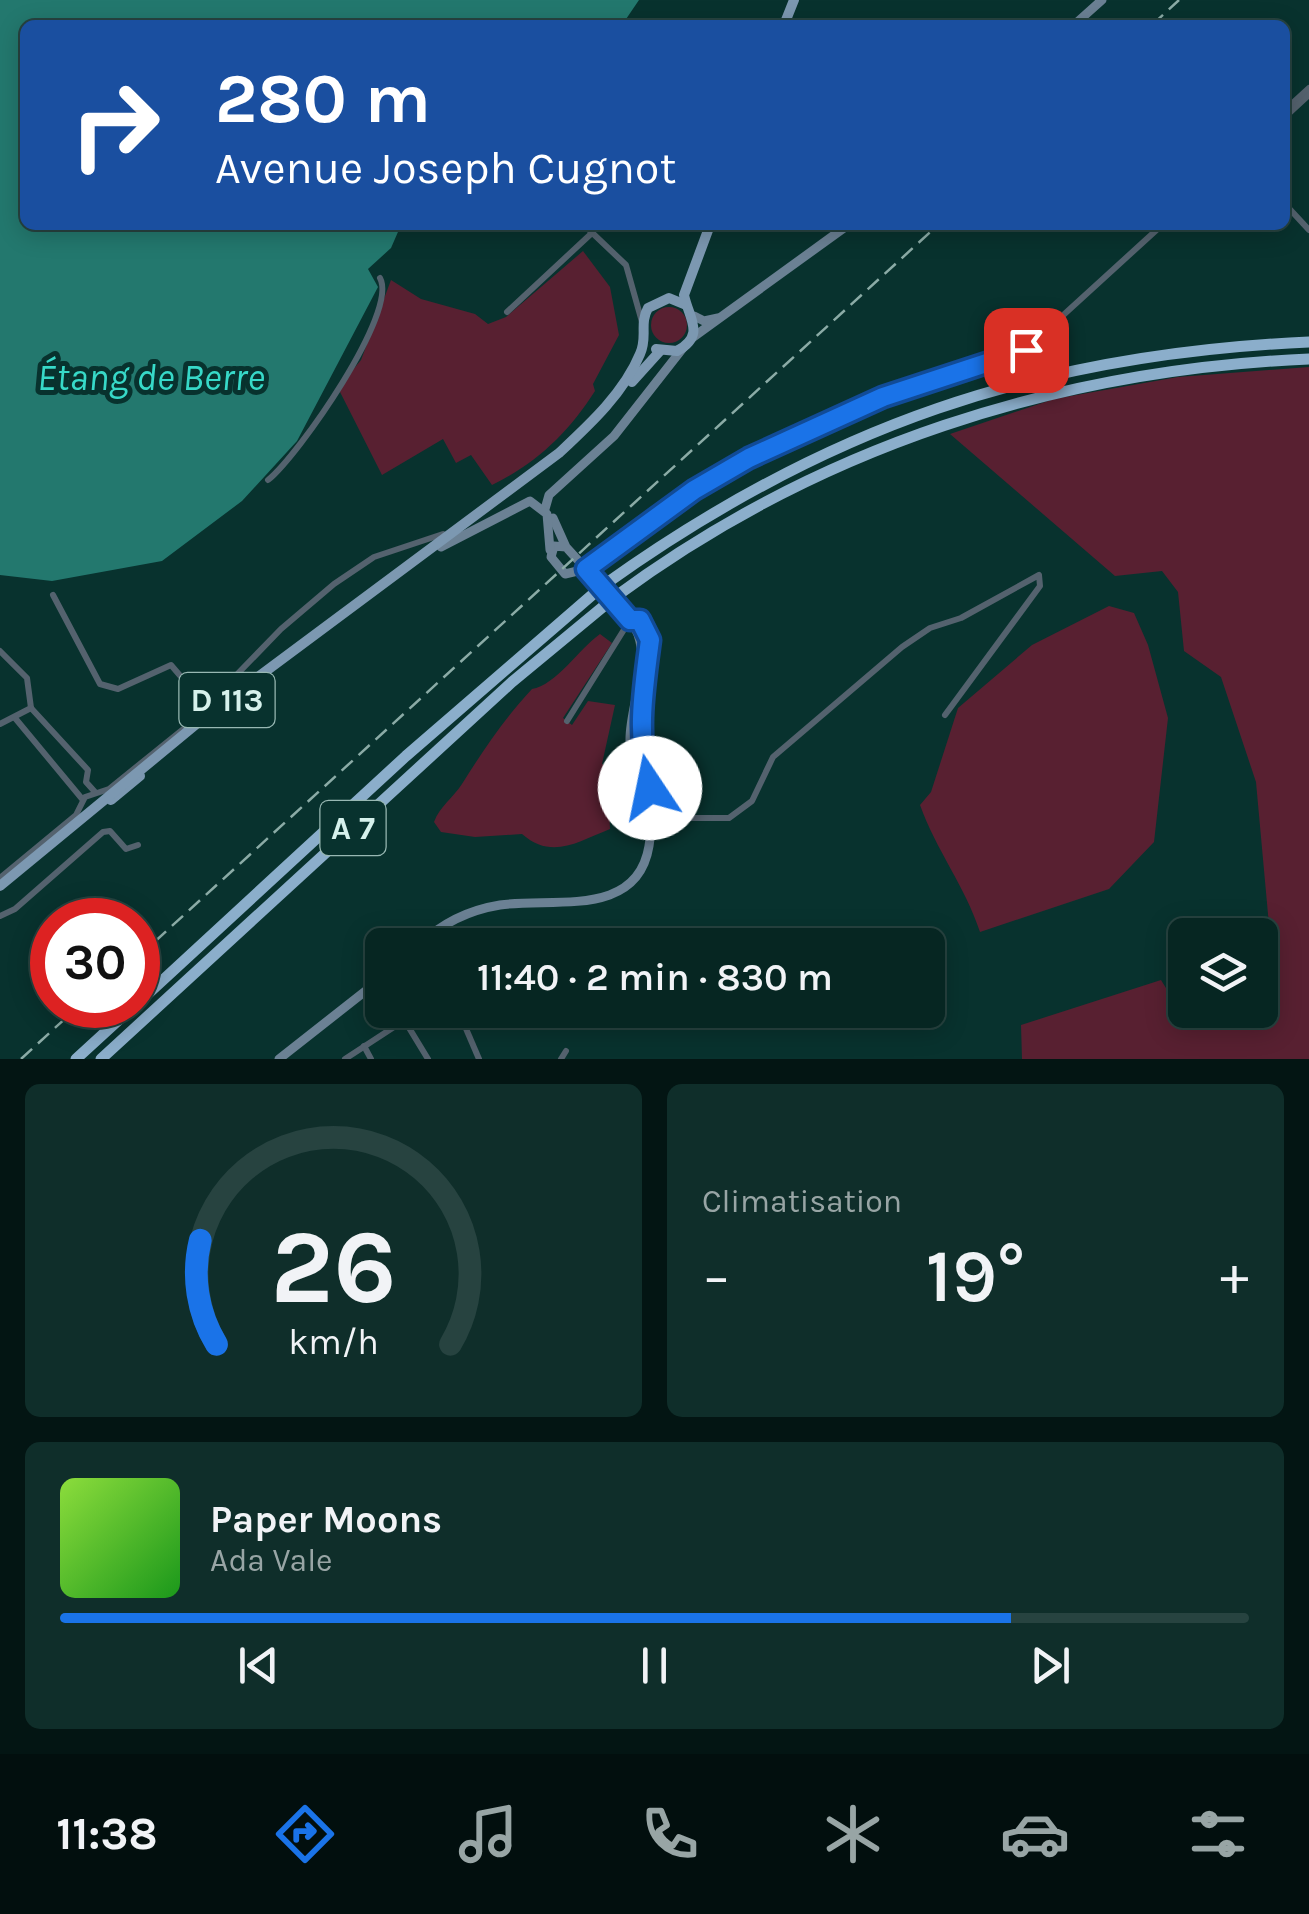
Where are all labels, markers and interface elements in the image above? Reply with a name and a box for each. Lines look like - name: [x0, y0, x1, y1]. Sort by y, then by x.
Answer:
- text: 280 m: [215, 58, 431, 140]
- icon: right: [50, 60, 180, 190]
- text: Avenue Joseph Cugnot: [215, 142, 676, 194]
- pin: [984, 308, 1069, 393]
- icon: arrive: [999, 323, 1054, 378]
- water label: Étang de Berre: [37, 355, 265, 400]
- road number: D 113: [180, 673, 274, 727]
- position arrow: [598, 736, 702, 840]
- road number: A 7: [320, 801, 386, 855]
- speed limit sign: 30: [30, 898, 160, 1028]
- map controls: [1168, 918, 1278, 1028]
- button: layers: [1168, 918, 1278, 1028]
- text: 11:40 · 2 min · 830 m: [477, 955, 833, 1000]
- text: Climatisation: [702, 1183, 902, 1220]
- text: 26: [270, 1207, 397, 1328]
- text: 19°: [926, 1232, 1025, 1320]
- text: −: [702, 1244, 731, 1308]
- text: +: [1220, 1244, 1249, 1308]
- text: km/h: [288, 1321, 379, 1363]
- text: Paper Moons: [210, 1497, 442, 1542]
- text: Ada Vale: [210, 1542, 333, 1579]
- icon: previous: [231, 1638, 286, 1693]
- icon: pause: [627, 1638, 682, 1693]
- icon: next: [1023, 1638, 1078, 1693]
- icon: directions: [270, 1799, 340, 1869]
- icon: music: [453, 1799, 523, 1869]
- icon: phone: [635, 1799, 705, 1869]
- icon: climate: [818, 1799, 888, 1869]
- icon: car: [1000, 1799, 1070, 1869]
- icon: filters: [1183, 1799, 1253, 1869]
- text: 11:38: [56, 1808, 158, 1860]

